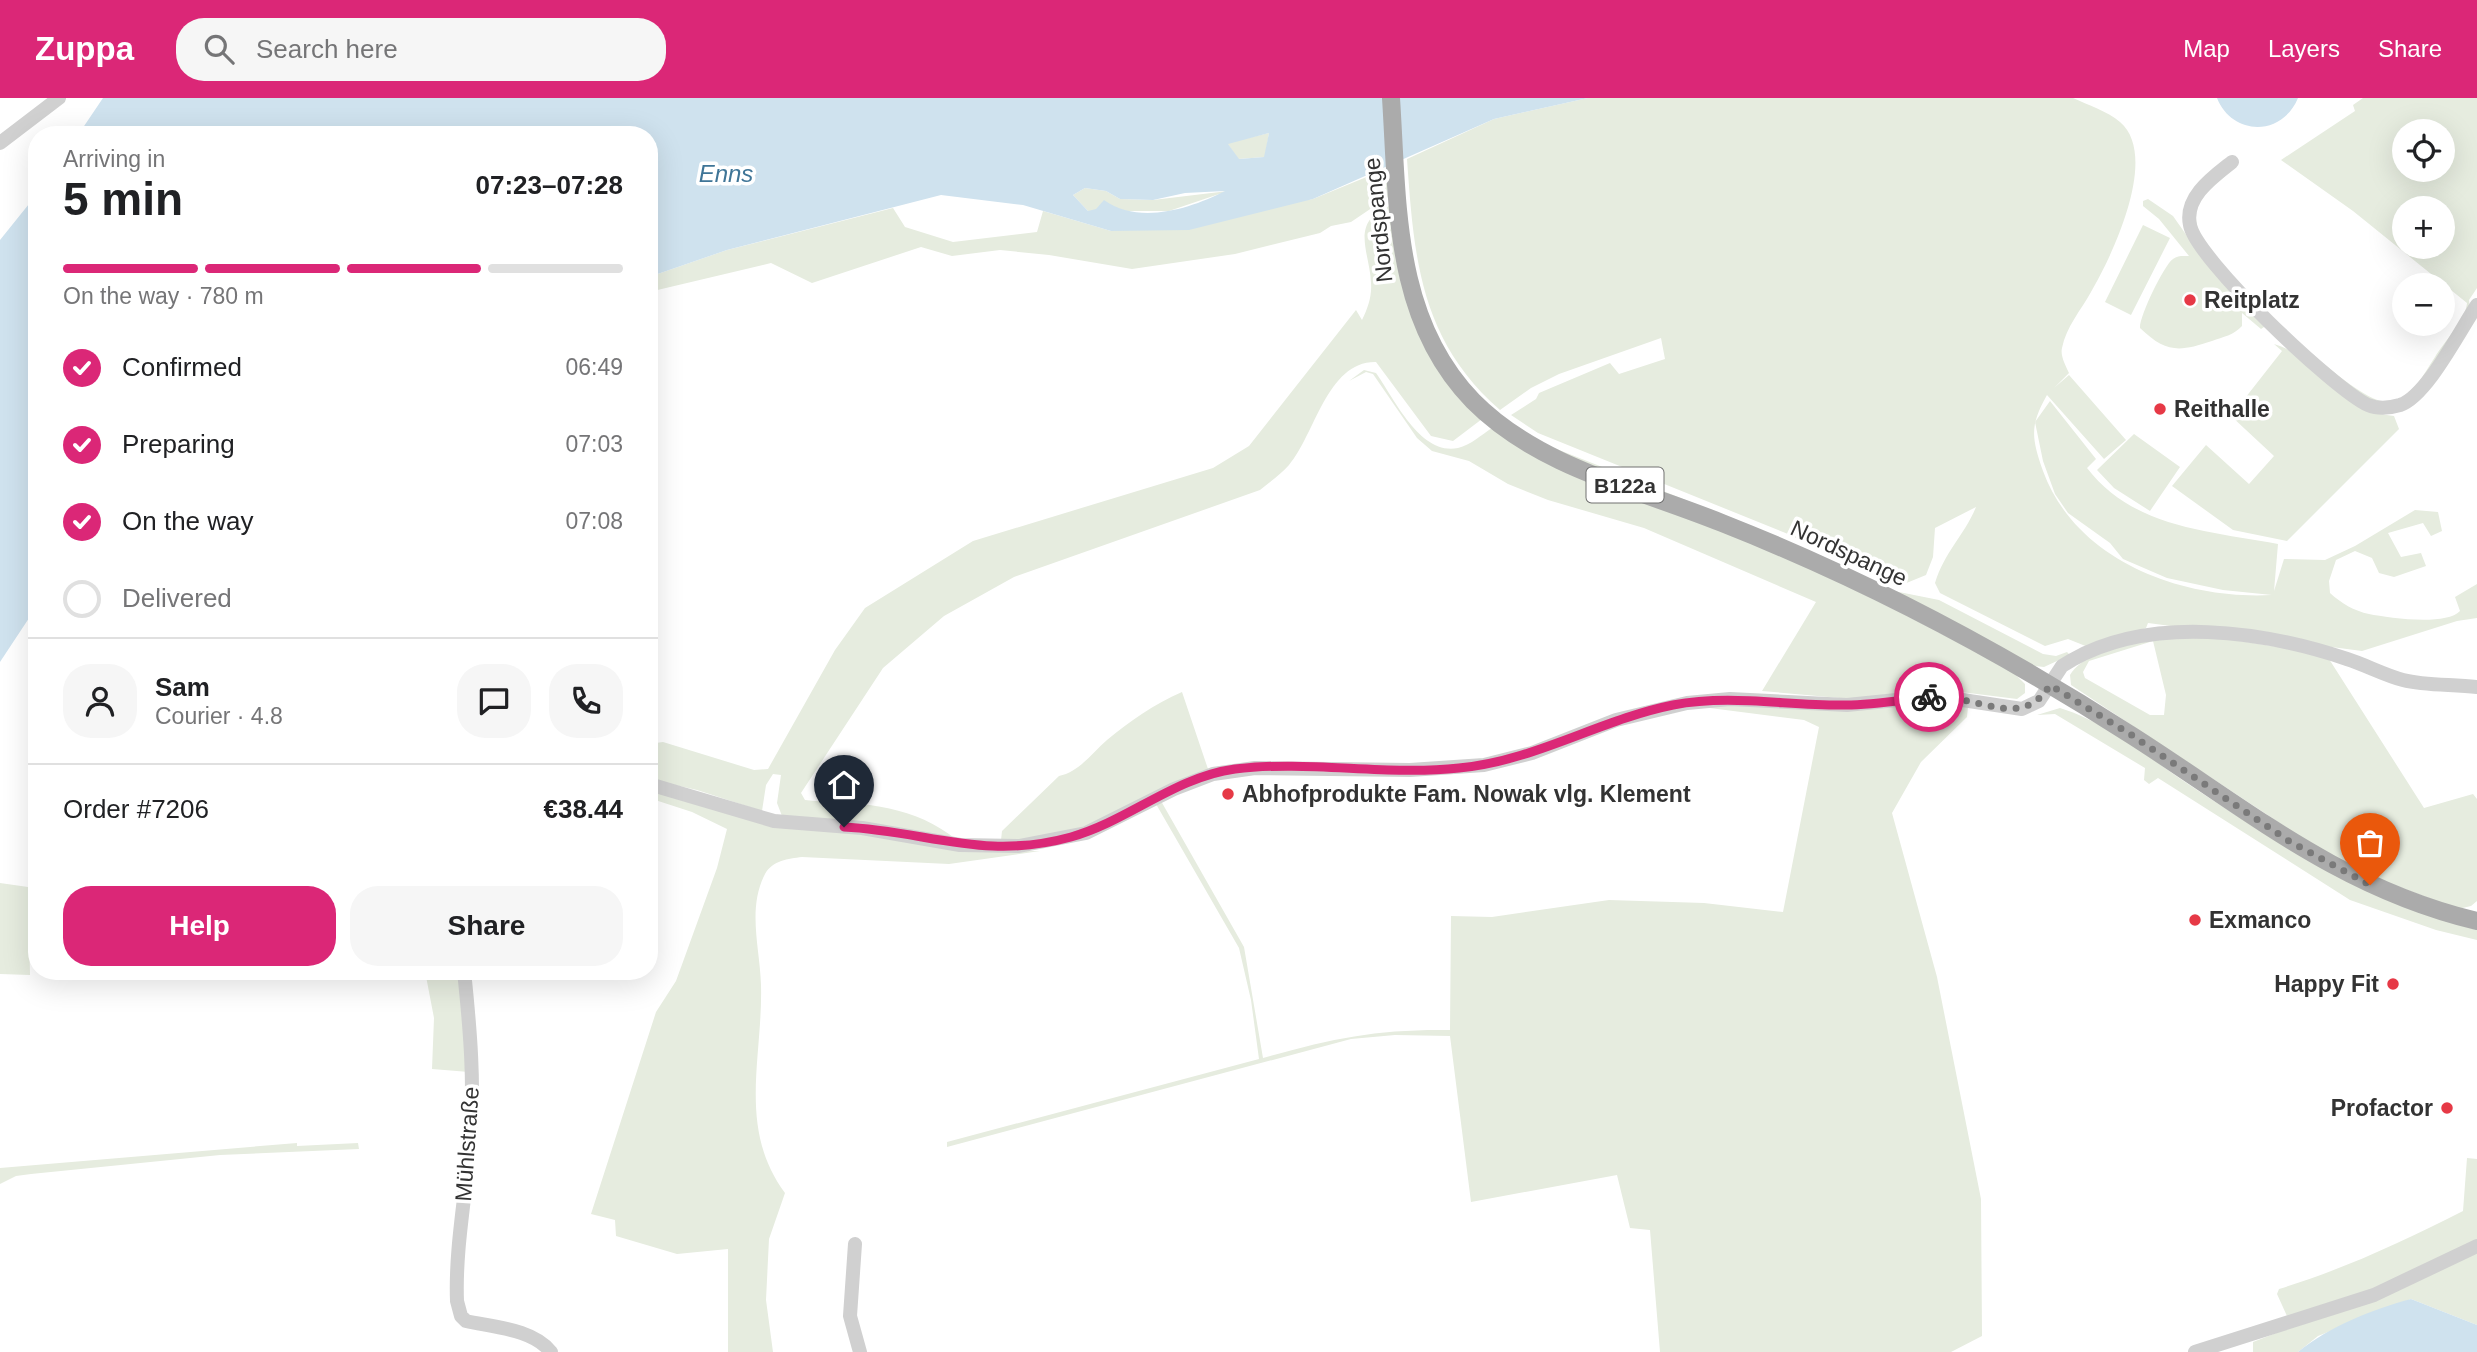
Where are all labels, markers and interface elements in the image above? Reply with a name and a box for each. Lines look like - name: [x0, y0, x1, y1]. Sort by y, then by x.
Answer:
- search box: [176, 18, 666, 81]
- text: Zuppa: [35, 30, 134, 67]
- icon: search: [200, 30, 238, 68]
- text: Search here: [256, 34, 398, 64]
- text: Map: [2183, 35, 2230, 62]
- text: Layers: [2268, 35, 2340, 62]
- text: Share: [2378, 35, 2442, 62]
- map controls: [2392, 119, 2455, 336]
- button: locate: [2392, 119, 2455, 182]
- text: Arriving in: [63, 146, 165, 172]
- street label: Nordspange: [1359, 156, 1397, 284]
- water label: Enns: [699, 160, 753, 187]
- text: 07:23–07:28: [476, 170, 623, 200]
- text: 5 min: [63, 173, 183, 225]
- button: +: [2392, 196, 2455, 259]
- button: −: [2392, 273, 2455, 336]
- text: On the way · 780 m: [63, 283, 264, 309]
- place label: Reitplatz: [2204, 287, 2300, 313]
- marker: Reitplatz: [2182, 292, 2198, 308]
- icon: check: [63, 349, 101, 387]
- text: Confirmed: [122, 352, 242, 382]
- text: 06:49: [565, 354, 623, 380]
- place label: Reithalle: [2174, 396, 2270, 422]
- marker: Reithalle: [2152, 401, 2168, 417]
- icon: check: [63, 426, 101, 464]
- text: Preparing: [122, 429, 235, 459]
- text: 07:03: [565, 431, 623, 457]
- road number: B122a: [1586, 468, 1664, 502]
- icon: check: [63, 503, 101, 541]
- text: On the way: [122, 506, 254, 536]
- text: 07:08: [565, 508, 623, 534]
- street label: Nordspange: [1787, 515, 1911, 591]
- text: Delivered: [122, 583, 232, 613]
- courier: [1894, 662, 1964, 732]
- button: person: [63, 664, 137, 738]
- button: chat: [457, 664, 531, 738]
- button: phone: [549, 664, 623, 738]
- text: Sam: [155, 672, 210, 702]
- icon: bike: [1910, 678, 1948, 716]
- text: Courier · 4.8: [155, 703, 283, 729]
- pin: [814, 755, 874, 827]
- icon: home: [825, 766, 863, 804]
- place label: Abhofprodukte Fam. Nowak vlg. Klement: [1242, 781, 1691, 807]
- marker: Abhofprodukte Fam. Nowak vlg. Klement: [1220, 786, 1236, 802]
- text: Order #7206: [63, 794, 209, 824]
- text: €38.44: [543, 794, 623, 824]
- pin: [2340, 813, 2400, 885]
- icon: bag: [2351, 824, 2389, 862]
- button: Help: [63, 886, 336, 966]
- button: Share: [350, 886, 623, 966]
- place label: Exmanco: [2209, 907, 2311, 933]
- marker: Exmanco: [2187, 912, 2203, 928]
- place label: Happy Fit: [2274, 971, 2379, 997]
- marker: Happy Fit: [2385, 976, 2401, 992]
- street label: Mühlstraße: [450, 1086, 484, 1202]
- place label: Profactor: [2331, 1095, 2433, 1121]
- marker: Profactor: [2439, 1100, 2455, 1116]

